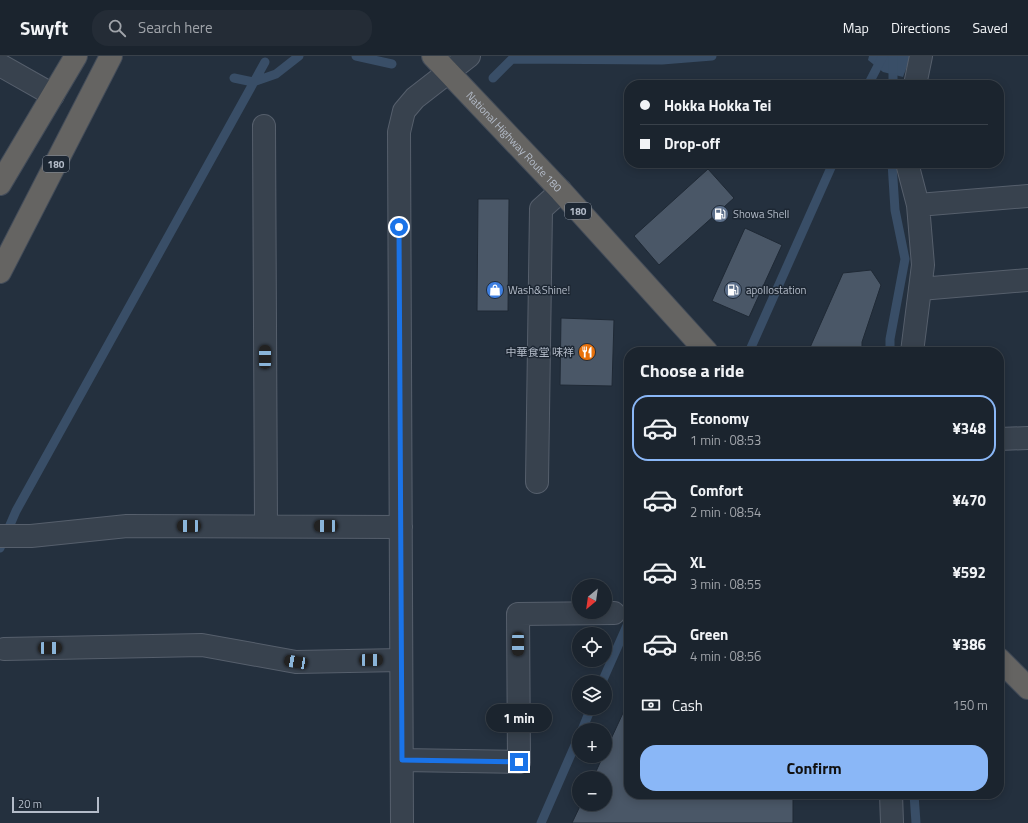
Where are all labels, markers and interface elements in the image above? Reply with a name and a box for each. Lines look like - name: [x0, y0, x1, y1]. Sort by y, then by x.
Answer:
- search box: [92, 10, 372, 46]
- text: Swyft: [20, 13, 68, 42]
- text: Search here: [138, 16, 212, 39]
- icon: search: [106, 17, 128, 39]
- text: Map: [843, 17, 869, 38]
- text: Directions: [891, 17, 950, 38]
- text: Saved: [972, 17, 1008, 38]
- street label: National Highway Route 180: [463, 88, 566, 195]
- text: Hokka Hokka Tei: [664, 94, 771, 117]
- text: Drop-off: [664, 132, 720, 155]
- road number: 180: [43, 156, 69, 172]
- road number: 180: [565, 203, 591, 219]
- fuel station icon: Showa Shell: [710, 204, 730, 224]
- place label: Showa Shell: [733, 206, 789, 222]
- route start: [390, 218, 408, 236]
- shop icon: Wash&Shine!: [485, 280, 505, 300]
- fuel station icon: apollostation: [723, 280, 743, 300]
- place label: Wash&Shine!: [508, 282, 570, 298]
- place label: apollostation: [746, 282, 807, 298]
- restaurant icon: 中華食堂 味祥: [577, 342, 597, 362]
- place label: 中華食堂 味祥: [506, 344, 574, 360]
- car: [259, 345, 271, 369]
- text: Choose a ride: [640, 357, 744, 384]
- text: Economy: [690, 407, 749, 430]
- icon: car: [642, 410, 678, 446]
- text: ¥348: [952, 417, 986, 440]
- text: 1 min · 08:53: [690, 430, 761, 450]
- text: Comfort: [690, 479, 743, 502]
- icon: car: [642, 482, 678, 518]
- text: ¥470: [952, 489, 986, 512]
- text: 2 min · 08:54: [690, 502, 761, 522]
- car: [177, 520, 201, 532]
- car: [314, 520, 338, 532]
- text: XL: [690, 551, 706, 574]
- icon: car: [642, 554, 678, 590]
- text: ¥592: [952, 561, 986, 584]
- text: 3 min · 08:55: [690, 574, 761, 594]
- north arrow: [572, 579, 612, 619]
- map controls: [572, 579, 612, 811]
- text: Green: [690, 623, 728, 646]
- icon: car: [642, 626, 678, 662]
- button: locate: [572, 627, 612, 667]
- car: [512, 632, 524, 656]
- text: ¥386: [952, 633, 986, 656]
- car: [38, 642, 62, 654]
- text: 4 min · 08:56: [690, 646, 761, 666]
- car: [283, 654, 309, 670]
- car: [359, 654, 383, 666]
- button: layers: [572, 675, 612, 715]
- icon: cash: [640, 694, 662, 716]
- text: Cash: [672, 694, 703, 717]
- text: 150 m: [952, 695, 988, 715]
- callout: 1 min: [486, 704, 552, 732]
- text: 1 min: [503, 708, 535, 728]
- button: +: [572, 723, 612, 763]
- button: Confirm: [640, 745, 988, 791]
- route end: [510, 753, 528, 771]
- button: −: [572, 771, 612, 811]
- scale bar: [12, 795, 99, 814]
- text: 20 m: [18, 796, 42, 812]

